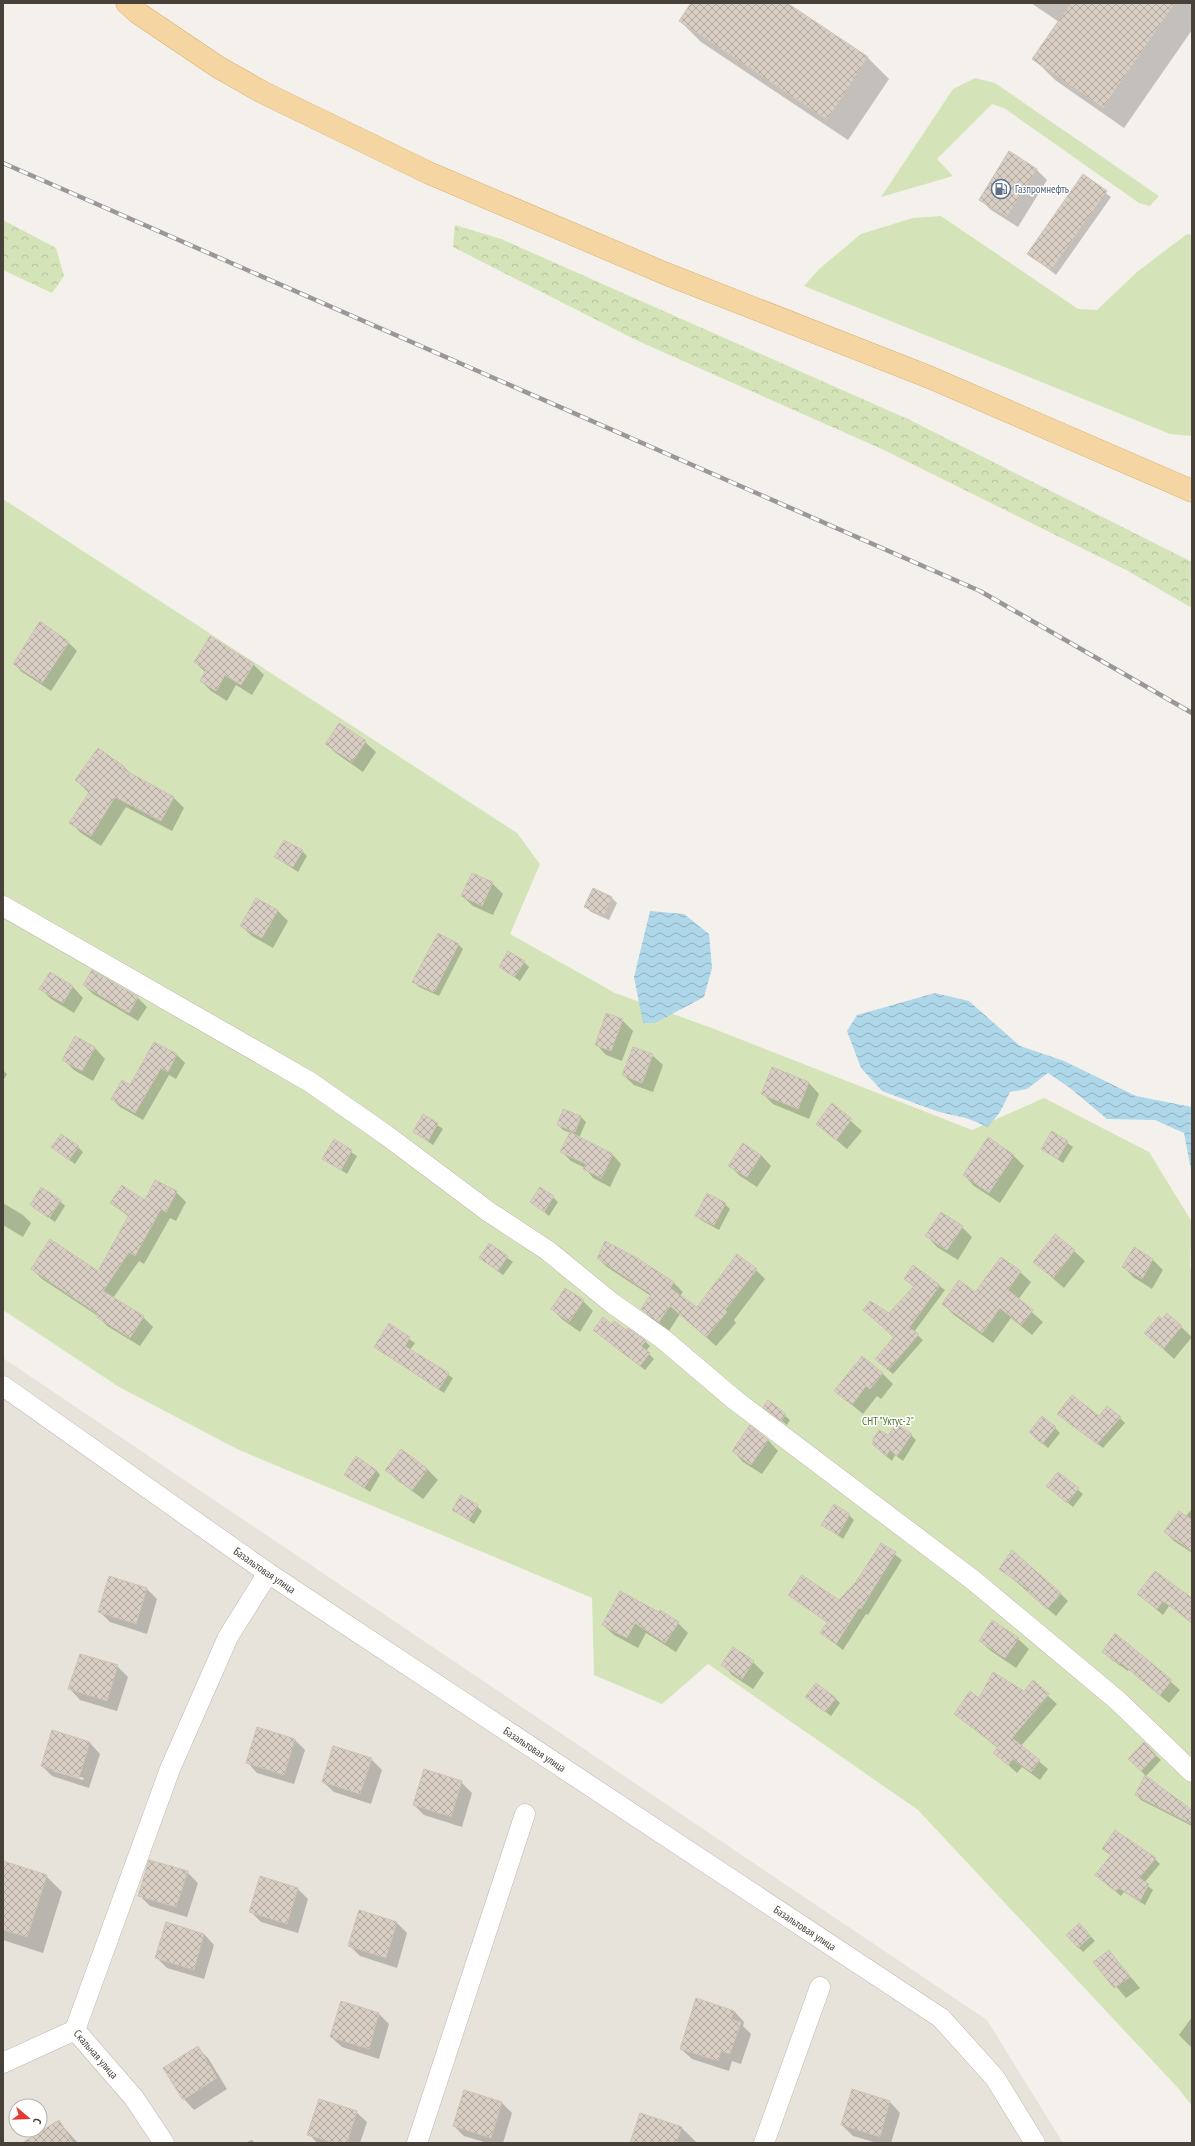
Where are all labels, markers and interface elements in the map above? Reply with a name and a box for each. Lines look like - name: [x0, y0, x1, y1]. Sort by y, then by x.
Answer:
- fuel station icon: Газпромнефть: [990, 178, 1012, 200]
- place label: Газпромнефть: [1015, 182, 1069, 196]
- park label: СНТ "Уктус-2": [862, 1414, 914, 1428]
- street label: Базальтовая улица: [231, 1544, 298, 1596]
- street label: Базальтовая улица: [501, 1724, 569, 1775]
- street label: Базальтовая улица: [771, 1902, 839, 1954]
- street label: Скальная улица: [71, 2027, 121, 2082]
- north arrow: [8, 2098, 48, 2138]
- text: С: [30, 2117, 45, 2126]

